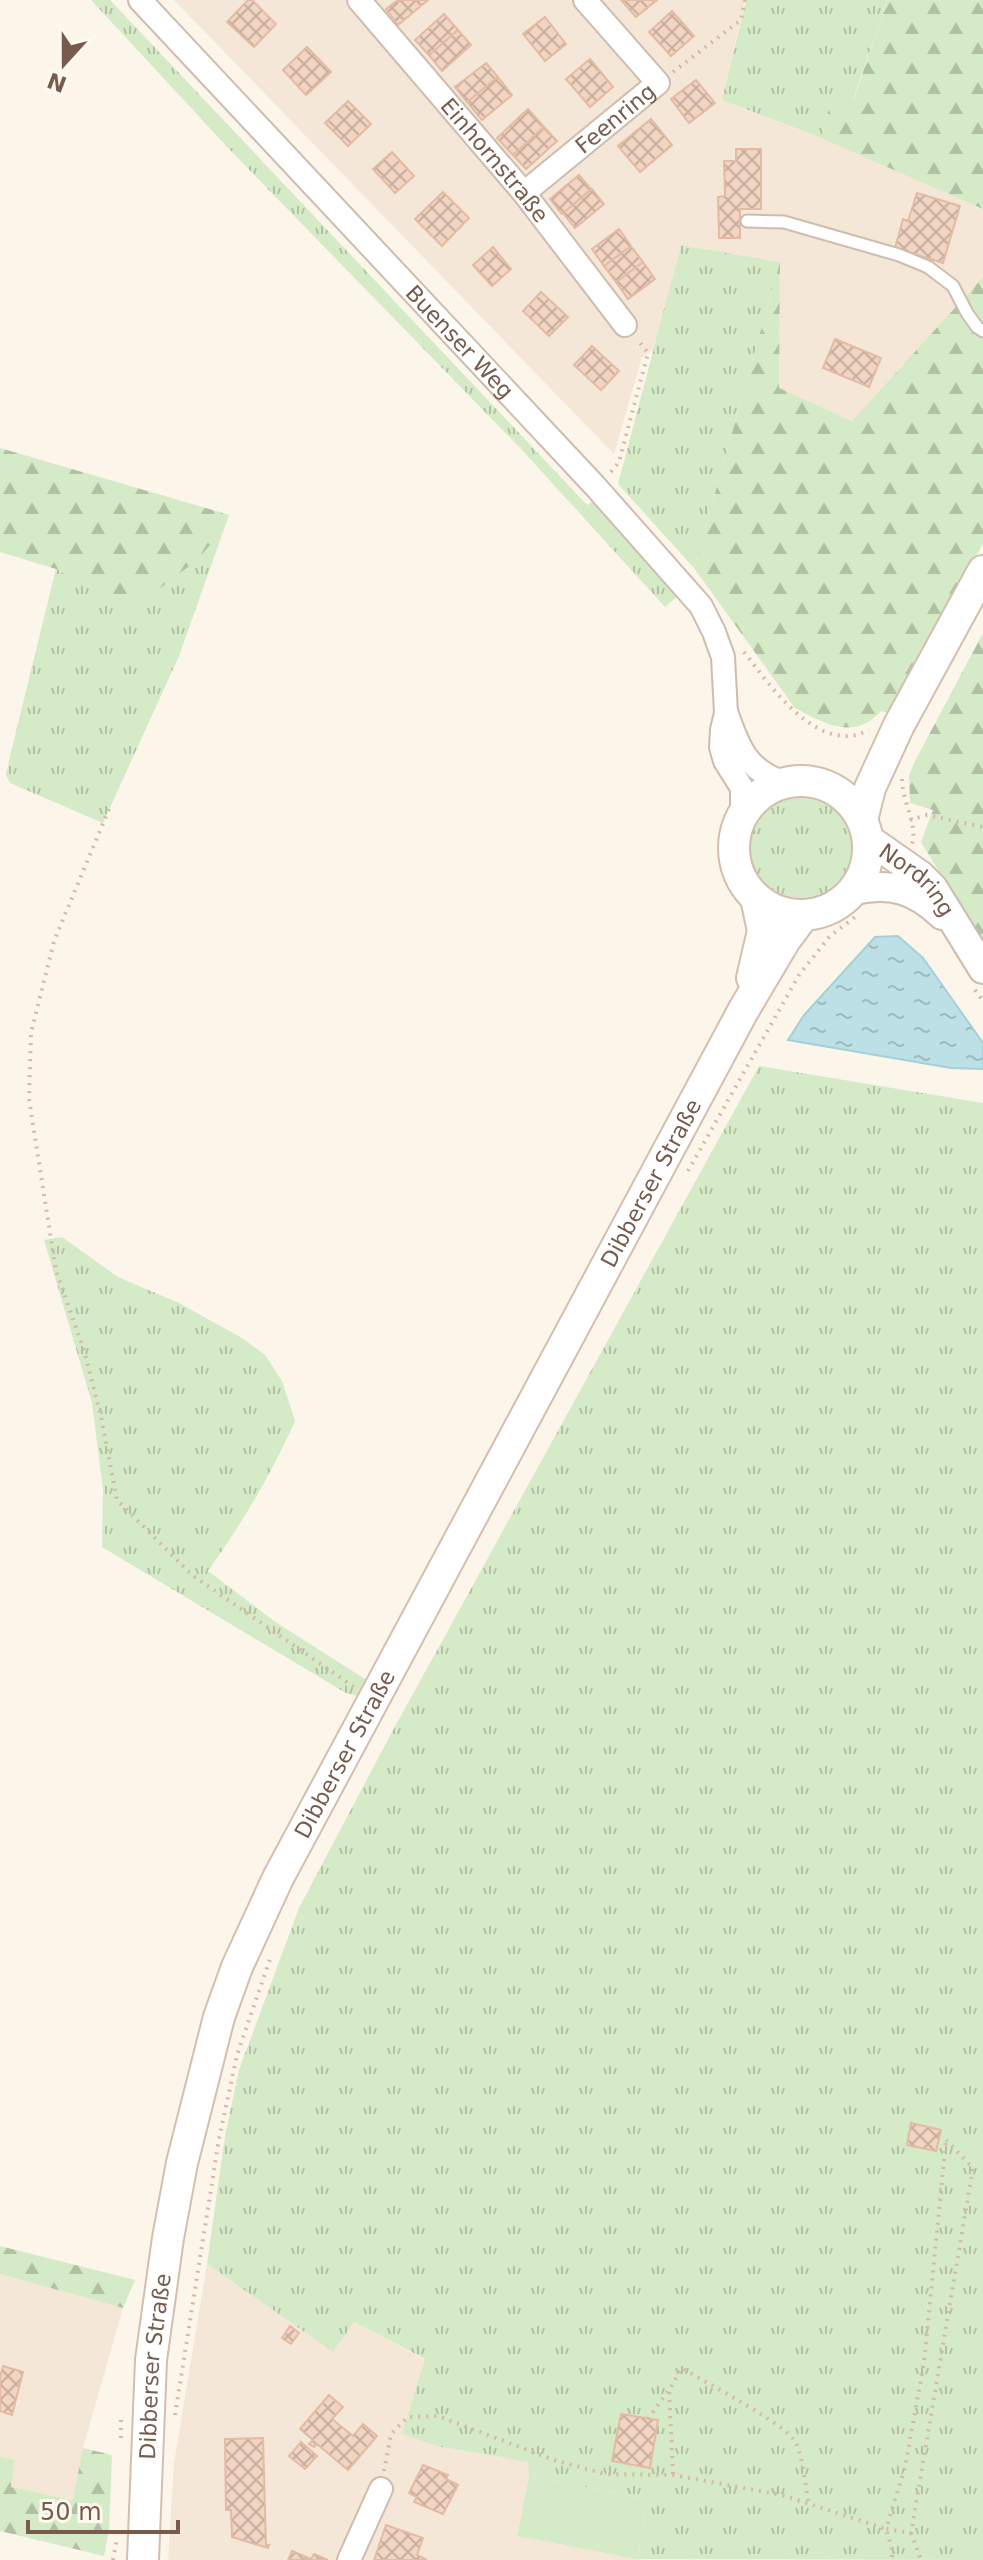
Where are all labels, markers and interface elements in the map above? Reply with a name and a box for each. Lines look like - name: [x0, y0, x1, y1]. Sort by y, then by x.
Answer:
- north arrow: [24, 24, 104, 104]
- text: N: [44, 67, 70, 97]
- street label: Feenring: [571, 79, 660, 159]
- street label: Einhornstraße: [436, 93, 554, 227]
- street label: Buenser Weg: [401, 280, 518, 404]
- street label: Nordring: [874, 839, 959, 921]
- street label: Dibberser Straße: [596, 1095, 706, 1272]
- street label: Dibberser Straße: [290, 1666, 400, 1843]
- street label: Dibberser Straße: [135, 2272, 176, 2460]
- scale bar: [28, 2484, 178, 2534]
- text: 50 m: [40, 2498, 102, 2526]

